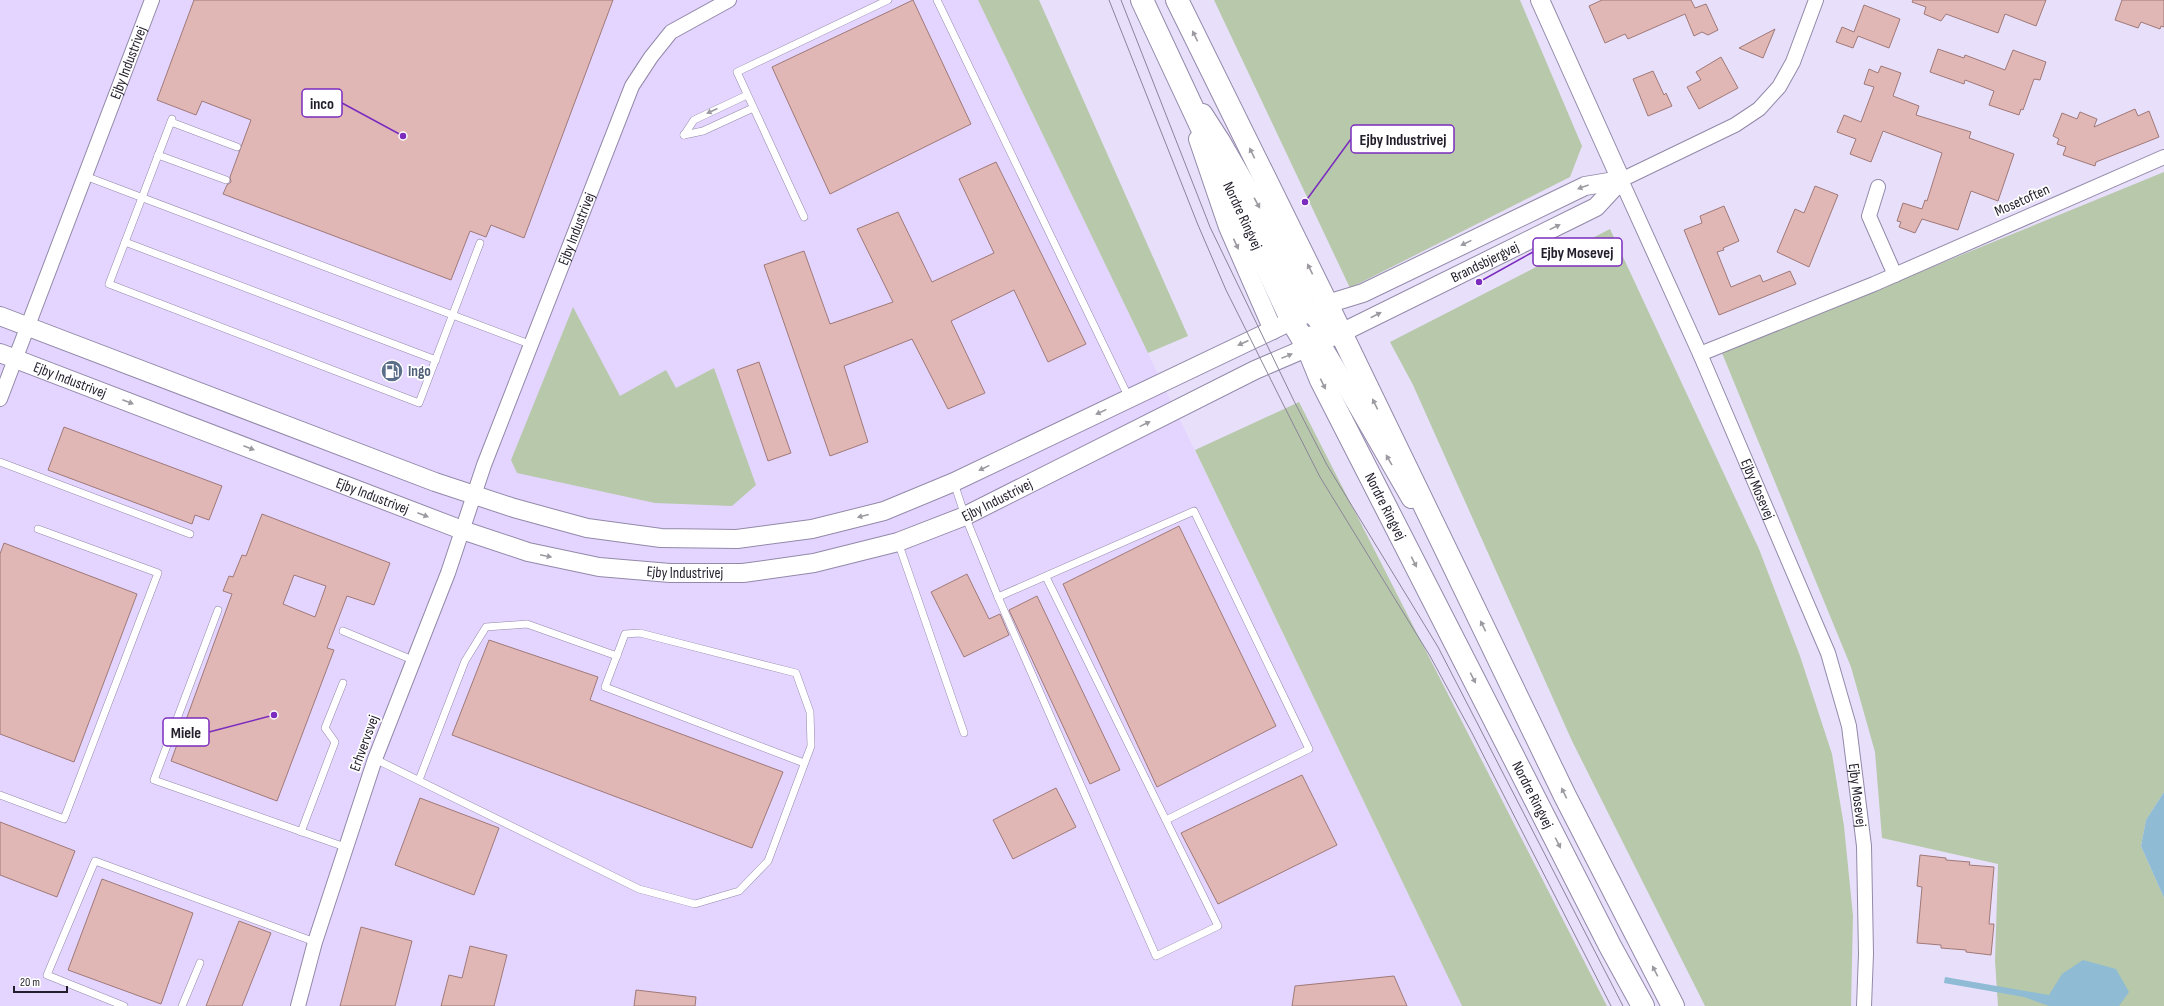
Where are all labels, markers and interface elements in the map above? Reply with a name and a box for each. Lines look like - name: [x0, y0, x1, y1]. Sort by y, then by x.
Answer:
- street label: Ejby Industrivej: [106, 23, 151, 102]
- one-way arrow: [1192, 30, 1198, 42]
- callout: inco: [302, 89, 342, 117]
- text: inco: [310, 95, 334, 114]
- one-way arrow: [707, 108, 718, 114]
- callout: Ejby Industrivej: [1351, 125, 1454, 153]
- text: Ejby Industrivej: [1360, 131, 1446, 150]
- one-way arrow: [1249, 147, 1255, 158]
- street label: Nordre Ringvej: [1218, 179, 1267, 253]
- street label: Mosetoften: [1992, 180, 2053, 221]
- one-way arrow: [1577, 185, 1589, 191]
- street label: Ejby Industrivej: [554, 190, 600, 268]
- one-way arrow: [1253, 198, 1260, 209]
- one-way arrow: [1550, 224, 1561, 230]
- street label: Brandsbjergvej: [1448, 237, 1523, 287]
- callout: Ejby Mosevej: [1533, 238, 1622, 266]
- one-way arrow: [1233, 239, 1239, 250]
- one-way arrow: [1460, 240, 1472, 246]
- text: Ejby Mosevej: [1541, 244, 1613, 263]
- one-way arrow: [1307, 264, 1313, 275]
- one-way arrow: [1370, 311, 1381, 318]
- one-way arrow: [1238, 340, 1249, 346]
- one-way arrow: [1282, 353, 1294, 359]
- street label: Ejby Industrivej: [31, 358, 109, 403]
- fuel station icon: Ingo: [379, 358, 405, 384]
- place label: Ingo: [408, 362, 431, 381]
- one-way arrow: [1320, 378, 1326, 389]
- one-way arrow: [1372, 398, 1378, 409]
- one-way arrow: [122, 399, 134, 405]
- one-way arrow: [1096, 409, 1107, 415]
- one-way arrow: [1139, 421, 1151, 427]
- one-way arrow: [244, 446, 256, 452]
- one-way arrow: [1385, 454, 1392, 466]
- street label: Ejby Mosevej: [1736, 456, 1779, 523]
- one-way arrow: [978, 465, 990, 471]
- street label: Nordre Ringvej: [1360, 470, 1410, 544]
- street label: Ejby Industrivej: [333, 474, 412, 519]
- street label: Ejby Industrivej: [959, 475, 1036, 526]
- one-way arrow: [417, 513, 429, 519]
- one-way arrow: [857, 513, 869, 519]
- one-way arrow: [540, 553, 552, 559]
- one-way arrow: [1411, 556, 1417, 568]
- street label: Ejby Industrivej: [646, 562, 724, 583]
- one-way arrow: [1480, 620, 1486, 631]
- one-way arrow: [1470, 672, 1476, 683]
- street label: Erhvervsvej: [346, 712, 384, 774]
- callout: Miele: [163, 718, 209, 746]
- text: Miele: [171, 724, 201, 743]
- street label: Nordre Ringvej: [1507, 758, 1558, 832]
- street label: Ejby Mosevej: [1844, 762, 1871, 829]
- one-way arrow: [1561, 787, 1567, 799]
- one-way arrow: [1555, 838, 1561, 849]
- one-way arrow: [1651, 966, 1658, 977]
- scale bar: [14, 968, 67, 994]
- text: 20 m: [20, 975, 40, 990]

